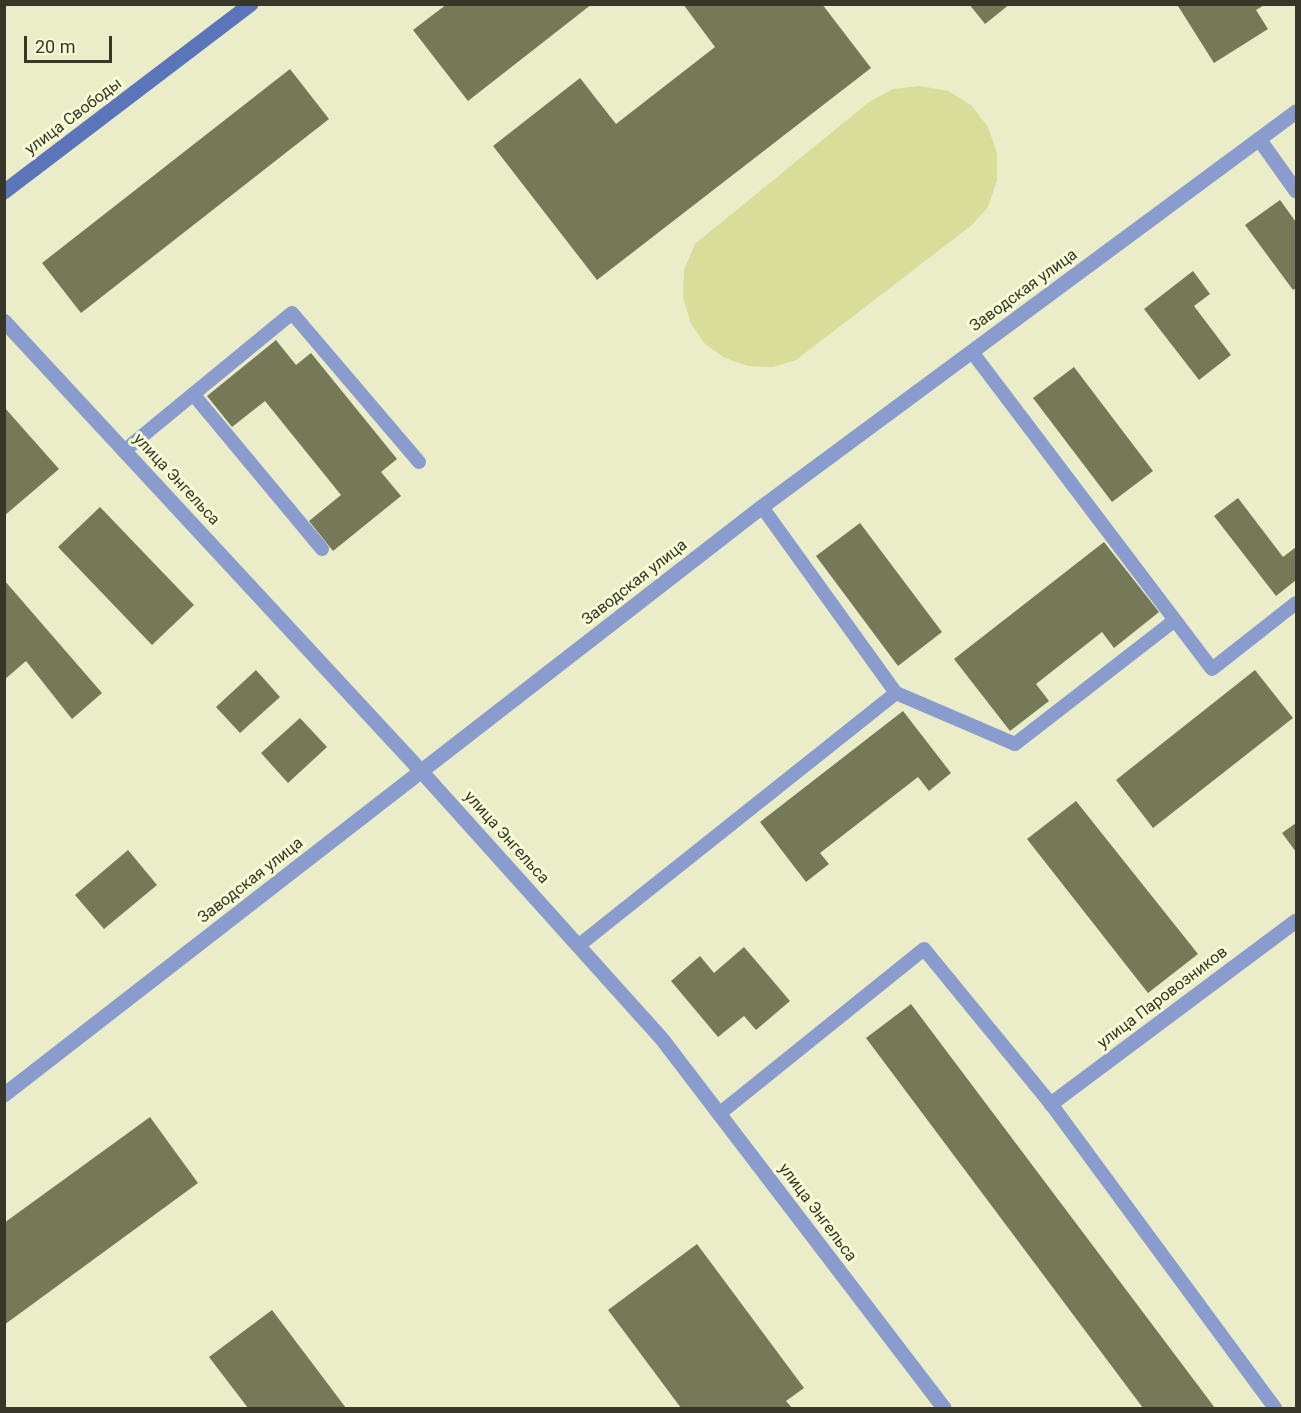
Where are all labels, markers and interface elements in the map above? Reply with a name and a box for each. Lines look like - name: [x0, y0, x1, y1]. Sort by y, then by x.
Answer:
- scale bar: [27, 24, 116, 62]
- text: 20 m: [35, 36, 75, 57]
- street label: улица Свободы: [22, 74, 126, 160]
- street label: Заводская улица: [967, 246, 1081, 336]
- street label: улица Энгельса: [129, 430, 223, 530]
- street label: Заводская улица: [579, 536, 691, 630]
- street label: улица Энгельса: [459, 788, 553, 888]
- street label: Заводская улица: [195, 834, 307, 928]
- street label: улица Паровозников: [1094, 943, 1232, 1053]
- street label: улица Энгельса: [774, 1160, 860, 1266]

